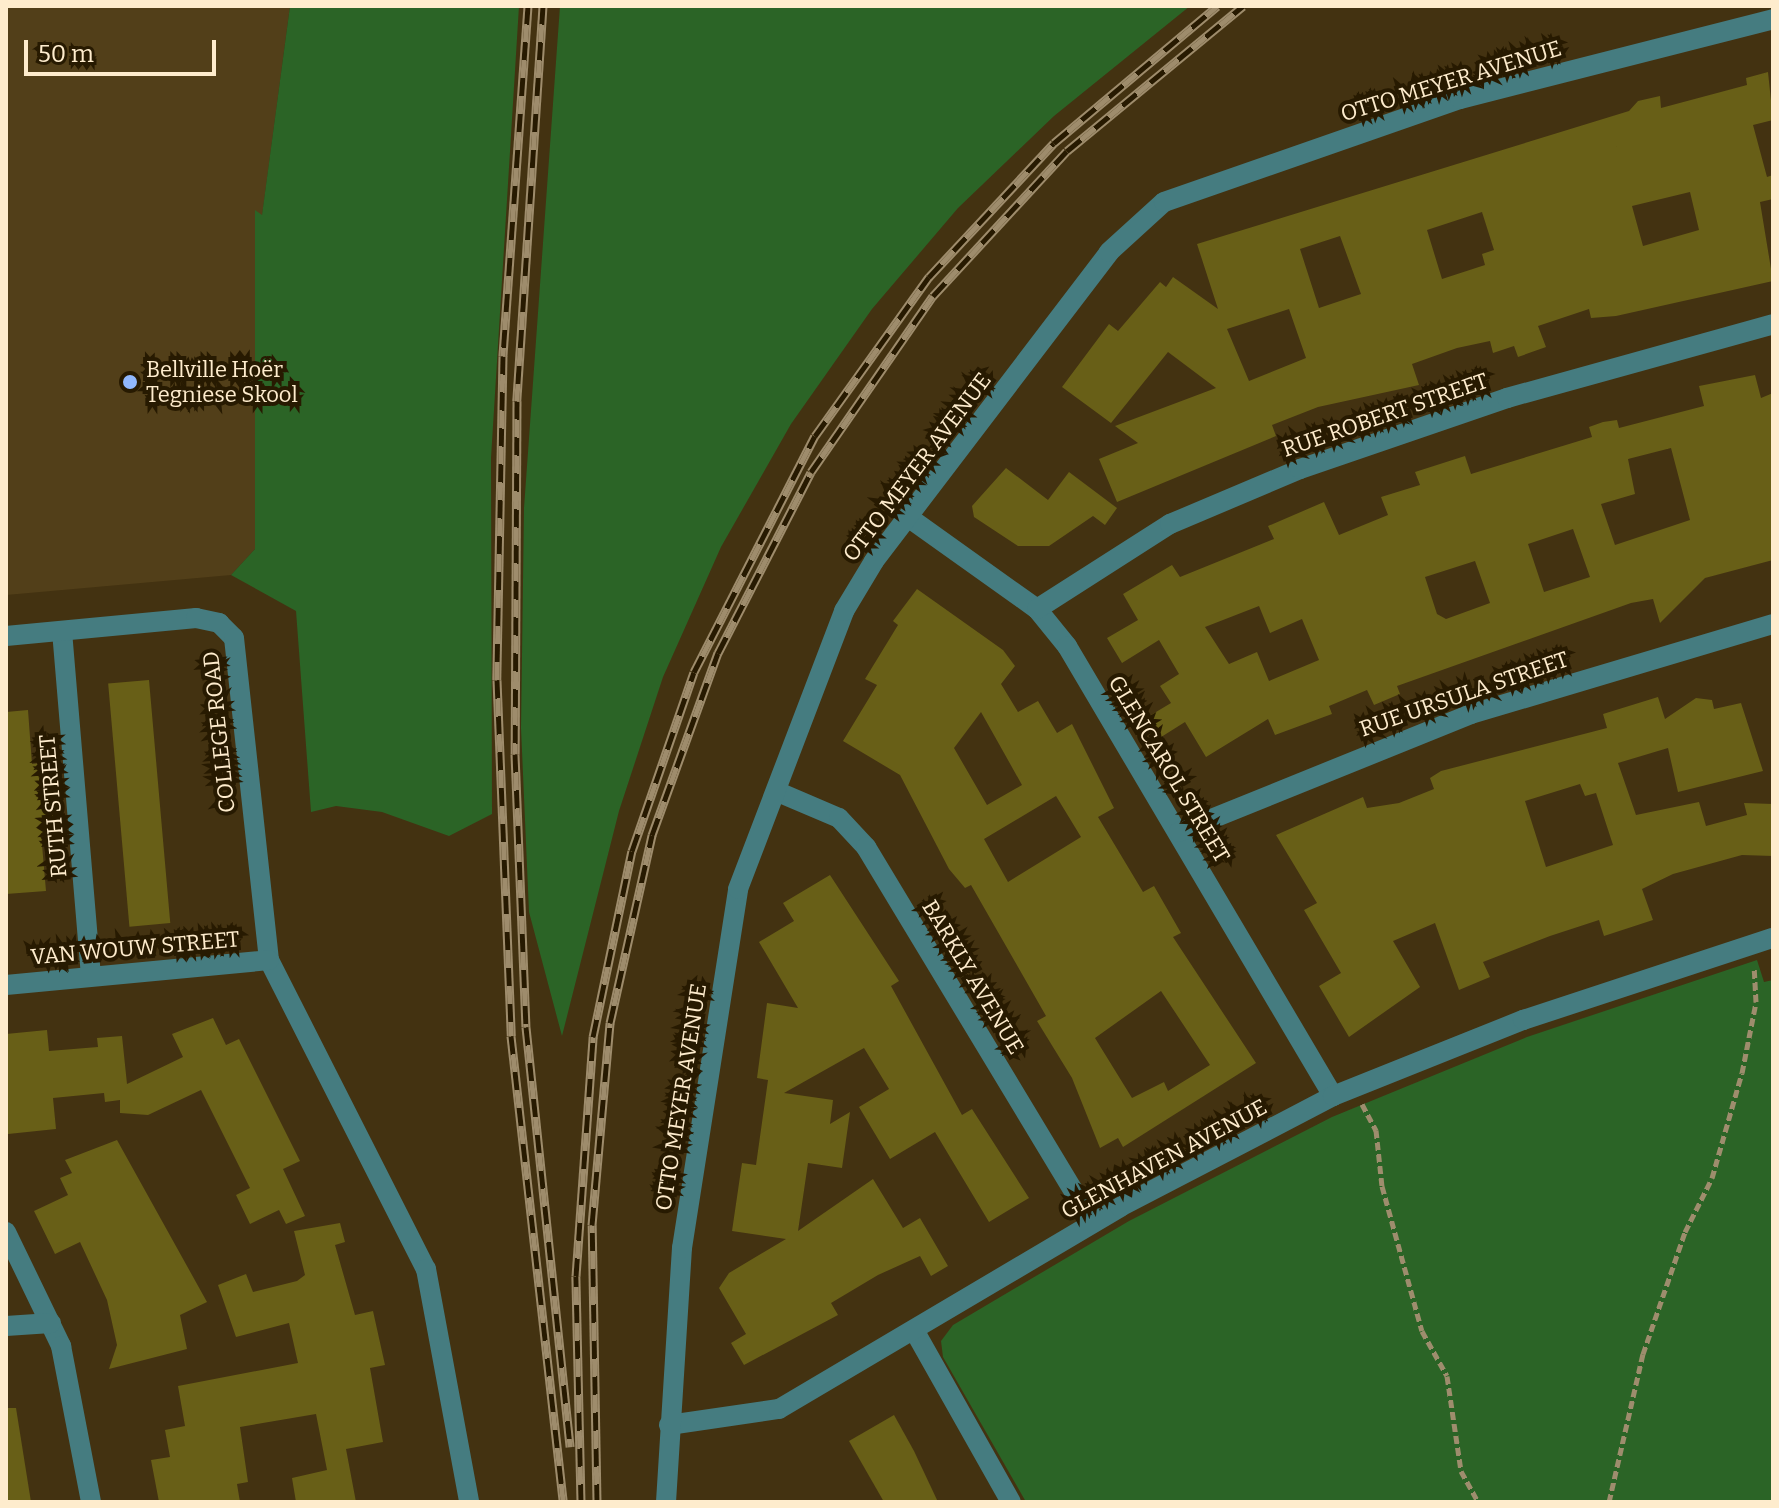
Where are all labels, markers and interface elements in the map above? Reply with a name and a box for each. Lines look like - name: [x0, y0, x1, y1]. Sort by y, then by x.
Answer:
- scale bar: [28, 24, 220, 74]
- street label: OTTO MEYER AVENUE: [1337, 35, 1565, 127]
- text: 50 m: [38, 40, 94, 68]
- place label: Bellville Hoër Tegniese Skool: [146, 356, 298, 408]
- street label: OTTO MEYER AVENUE: [837, 367, 997, 567]
- street label: RUE ROBERT STREET: [1279, 367, 1491, 463]
- marker: Bellville Hoër Tegniese Skool: [121, 373, 139, 391]
- street label: RUE URSULA STREET: [1356, 646, 1572, 742]
- street label: COLLEGE ROAD: [197, 650, 241, 814]
- street label: GLENCAROL STREET: [1103, 671, 1235, 867]
- street label: RUTH STREET: [34, 733, 72, 879]
- street label: BARKLY AVENUE: [917, 895, 1029, 1059]
- street label: VAN WOUW STREET: [29, 926, 241, 970]
- street label: OTTO MEYER AVENUE: [650, 982, 712, 1212]
- street label: GLENHAVEN AVENUE: [1057, 1094, 1271, 1224]

